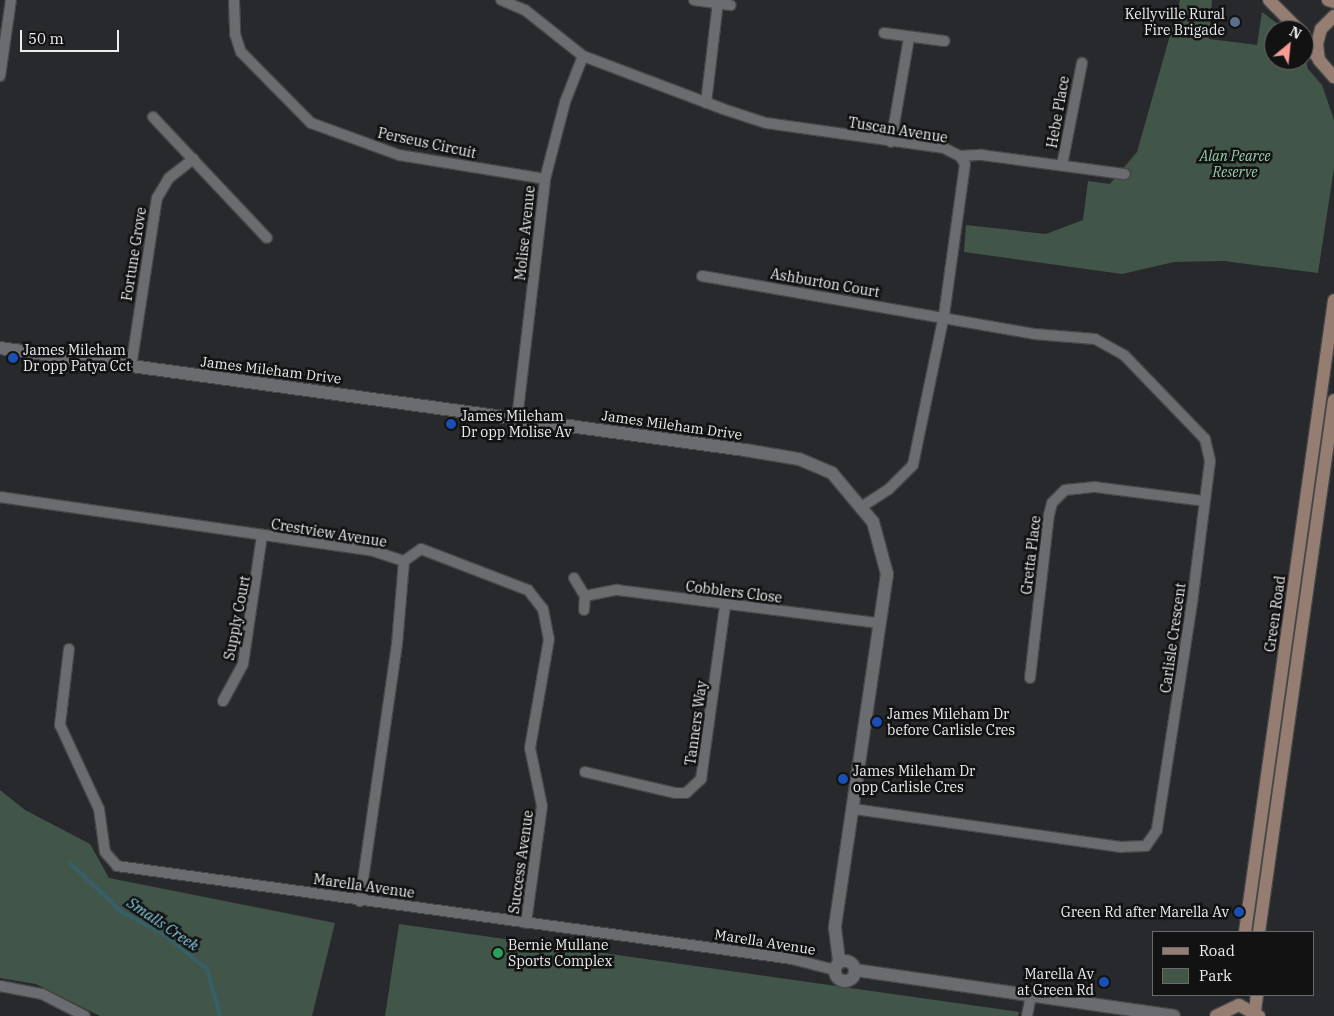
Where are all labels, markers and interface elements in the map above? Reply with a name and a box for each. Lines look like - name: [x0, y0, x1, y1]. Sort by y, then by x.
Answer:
- place label: Kellyville Rural Fire Brigade: [1125, 6, 1225, 38]
- marker: Kellyville Rural Fire Brigade: [1229, 16, 1241, 28]
- scale bar: [22, 20, 121, 52]
- north arrow: [1264, 20, 1314, 70]
- text: N: [1286, 22, 1305, 43]
- text: 50 m: [28, 29, 64, 48]
- street label: Hebe Place: [1043, 75, 1073, 149]
- street label: Tuscan Avenue: [847, 114, 949, 146]
- street label: Perseus Circuit: [376, 124, 478, 162]
- park label: Alan Pearce Reserve: [1199, 148, 1271, 180]
- street label: Molise Avenue: [512, 185, 538, 281]
- street label: Fortune Grove: [118, 206, 150, 302]
- street label: Ashburton Court: [769, 265, 881, 301]
- place label: James Mileham Dr opp Patya Cct: [23, 342, 131, 374]
- marker: James Mileham Dr opp Patya Cct: [7, 352, 19, 364]
- street label: James Mileham Drive: [200, 353, 342, 387]
- street label: James Mileham Drive: [601, 407, 743, 443]
- place label: James Mileham Dr opp Molise Av: [461, 408, 572, 441]
- marker: James Mileham Dr opp Molise Av: [445, 418, 457, 430]
- street label: Gretta Place: [1018, 514, 1044, 596]
- street label: Crestview Avenue: [270, 516, 388, 550]
- street label: Supply Court: [221, 574, 253, 662]
- street label: Green Road: [1261, 575, 1289, 653]
- street label: Cobblers Close: [685, 578, 783, 606]
- street label: Carlisle Crescent: [1157, 582, 1189, 694]
- street label: Tanners Way: [682, 679, 710, 767]
- place label: James Mileham Dr before Carlisle Cres: [887, 706, 1015, 739]
- marker: James Mileham Dr before Carlisle Cres: [871, 716, 883, 728]
- place label: James Mileham Dr opp Carlisle Cres: [853, 763, 975, 796]
- marker: James Mileham Dr opp Carlisle Cres: [837, 773, 849, 785]
- street label: Success Avenue: [505, 809, 537, 915]
- street label: Marella Avenue: [312, 871, 416, 901]
- water label: Smalls Creek: [124, 893, 202, 955]
- place label: Green Rd after Marella Av: [1061, 904, 1229, 920]
- marker: Green Rd after Marella Av: [1233, 906, 1245, 918]
- street label: Marella Avenue: [713, 926, 817, 958]
- legend: [1152, 931, 1314, 996]
- place label: Bernie Mullane Sports Complex: [508, 937, 612, 970]
- text: Road: [1199, 941, 1235, 960]
- marker: Bernie Mullane Sports Complex: [492, 947, 504, 959]
- place label: Marella Av at Green Rd: [1017, 966, 1094, 999]
- text: Park: [1199, 966, 1232, 985]
- marker: Marella Av at Green Rd: [1098, 976, 1110, 988]

